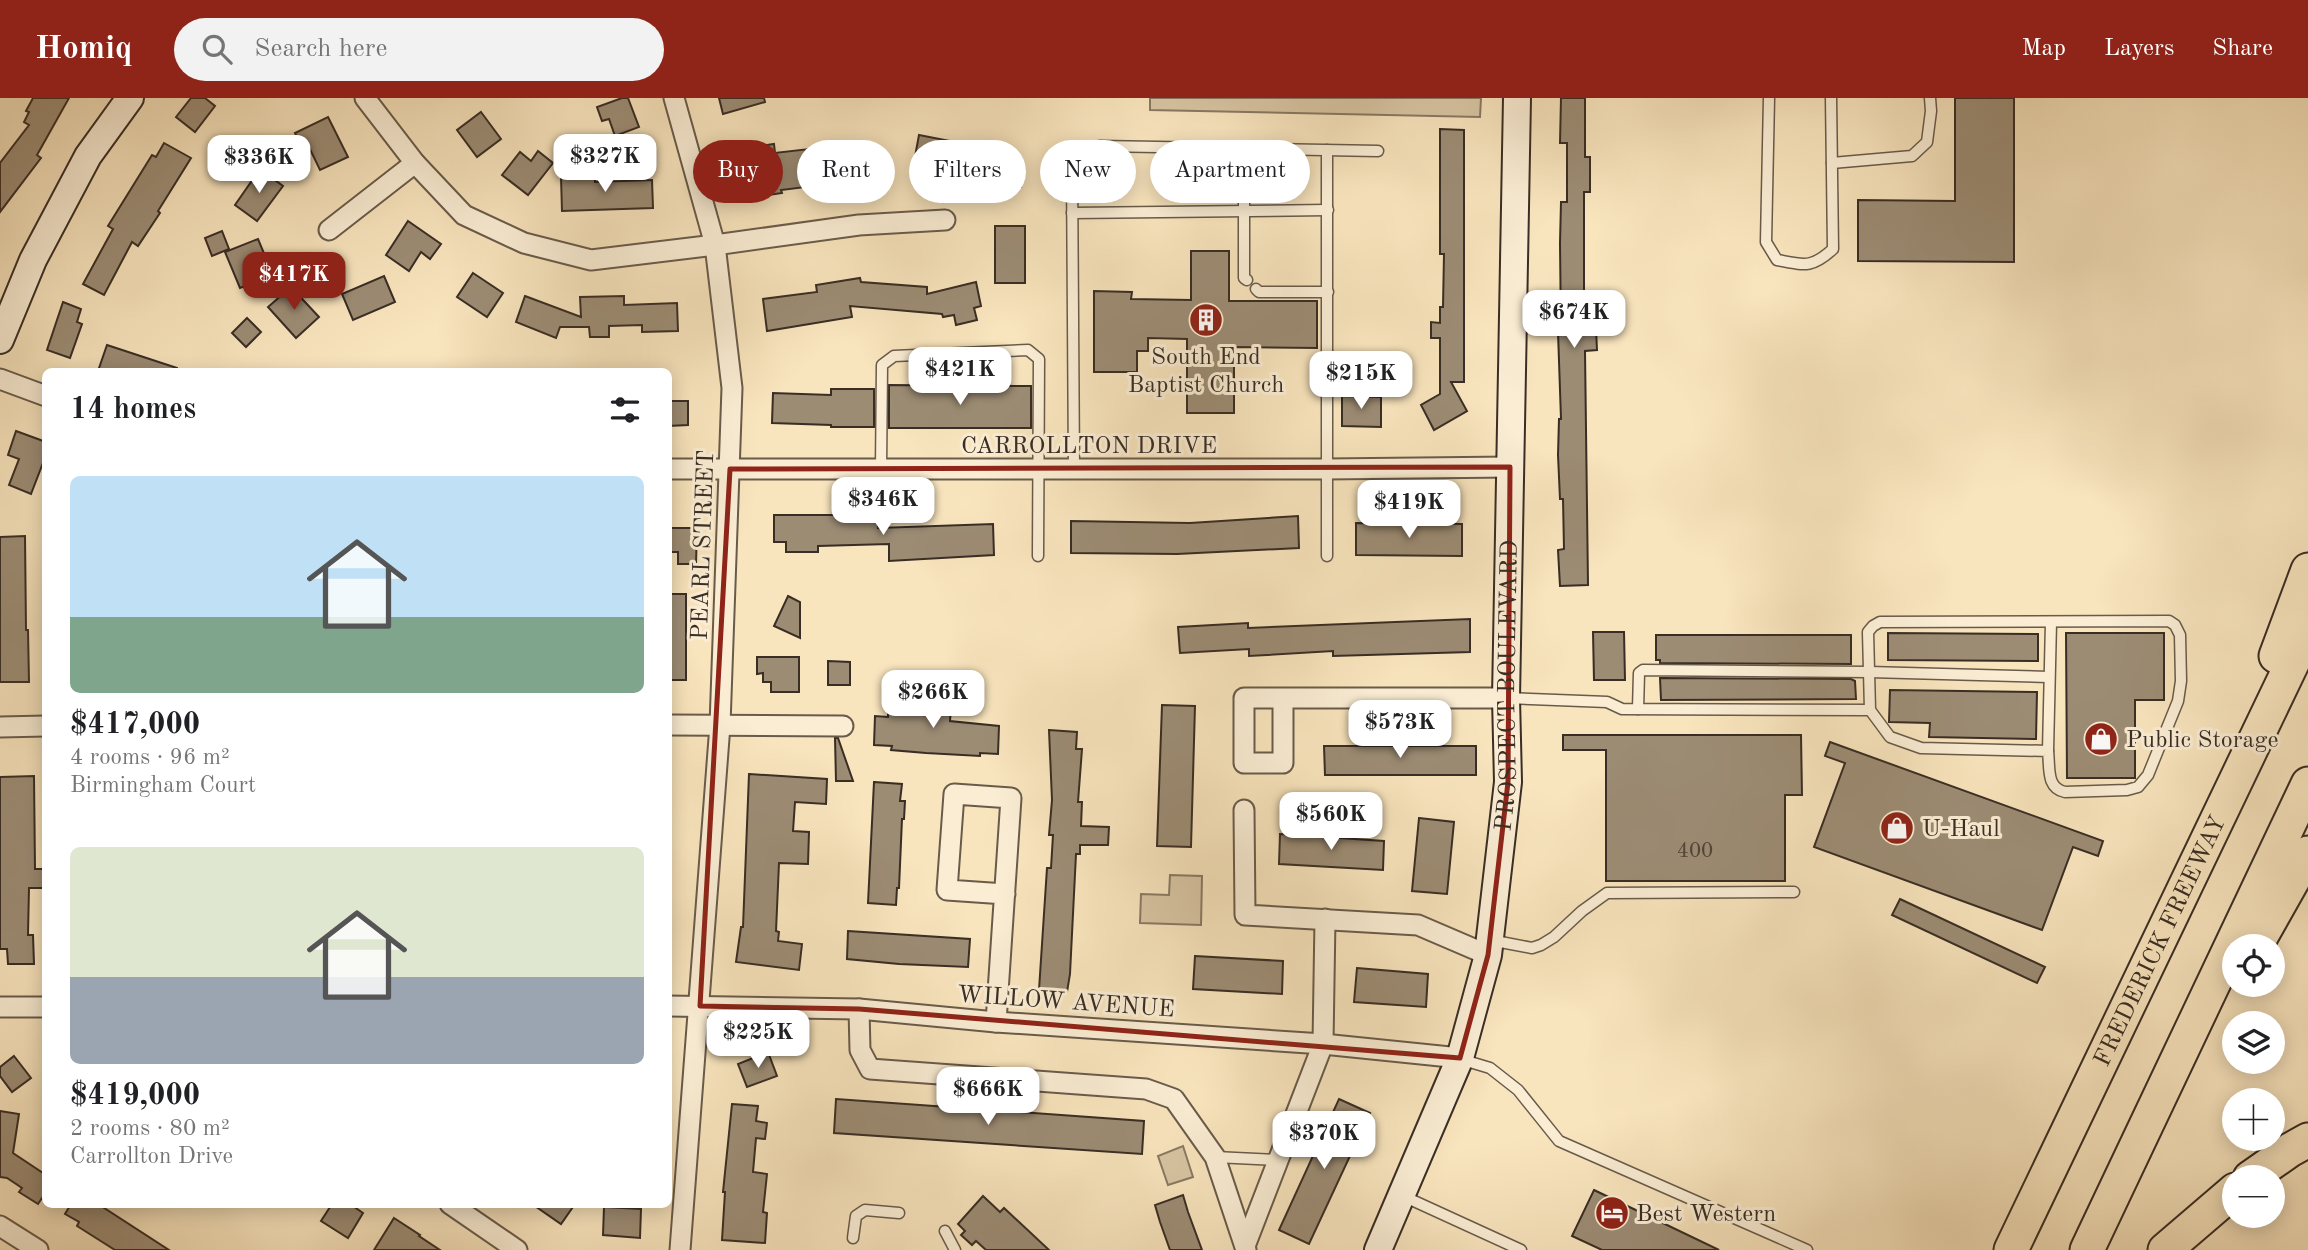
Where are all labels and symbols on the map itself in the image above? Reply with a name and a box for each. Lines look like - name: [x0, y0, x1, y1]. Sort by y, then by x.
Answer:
- pin: $327K: [556, 134, 654, 194]
- pin: $336K: [210, 136, 308, 195]
- pin: $417K: [245, 252, 343, 312]
- pin: $674K: [1525, 290, 1623, 350]
- building icon: South End Baptist Church: [1187, 301, 1225, 339]
- place label: South End Baptist Church: [1128, 346, 1284, 398]
- pin: $421K: [911, 348, 1009, 407]
- pin: $215K: [1312, 352, 1410, 411]
- street label: CARROLLTON DRIVE: [961, 435, 1217, 459]
- street label: PEARL STREET: [689, 449, 719, 641]
- pin: $346K: [834, 478, 932, 537]
- pin: $419K: [1360, 480, 1458, 540]
- street label: PROSPECT BOULEVARD: [1492, 540, 1523, 833]
- pin: $266K: [884, 670, 982, 730]
- pin: $573K: [1351, 700, 1449, 760]
- shop icon: Public Storage: [2082, 720, 2120, 758]
- place label: Public Storage: [2126, 729, 2278, 753]
- pin: $560K: [1282, 792, 1380, 852]
- shop icon: U-Haul: [1878, 809, 1916, 847]
- street label: FREDERICK FREEWAY: [2091, 813, 2231, 1071]
- place label: U-Haul: [1922, 818, 2000, 842]
- house number: 400: [1677, 841, 1713, 862]
- street label: WILLOW AVENUE: [956, 983, 1175, 1023]
- pin: $225K: [709, 1010, 807, 1070]
- pin: $666K: [939, 1068, 1037, 1127]
- pin: $370K: [1275, 1112, 1373, 1171]
- hotel icon: Best Western: [1593, 1194, 1631, 1232]
- place label: Best Western: [1636, 1203, 1776, 1227]

